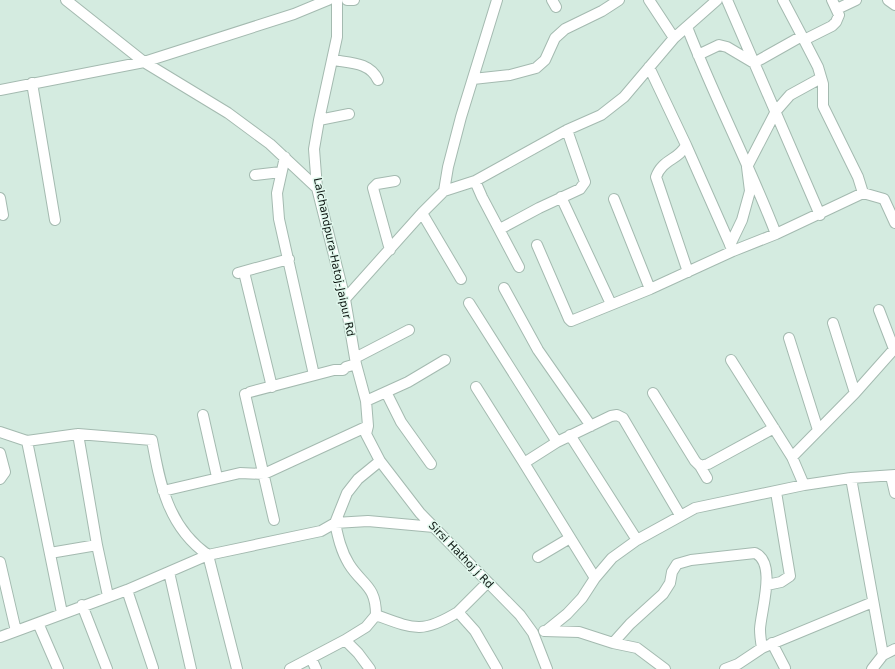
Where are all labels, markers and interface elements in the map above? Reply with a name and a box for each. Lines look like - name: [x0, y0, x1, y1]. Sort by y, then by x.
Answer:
- street label: Lalchandpura-Hatoj-Jaipur Rd: [311, 176, 357, 338]
- street label: Sirsi Hathoj j Rd: [426, 519, 496, 591]

